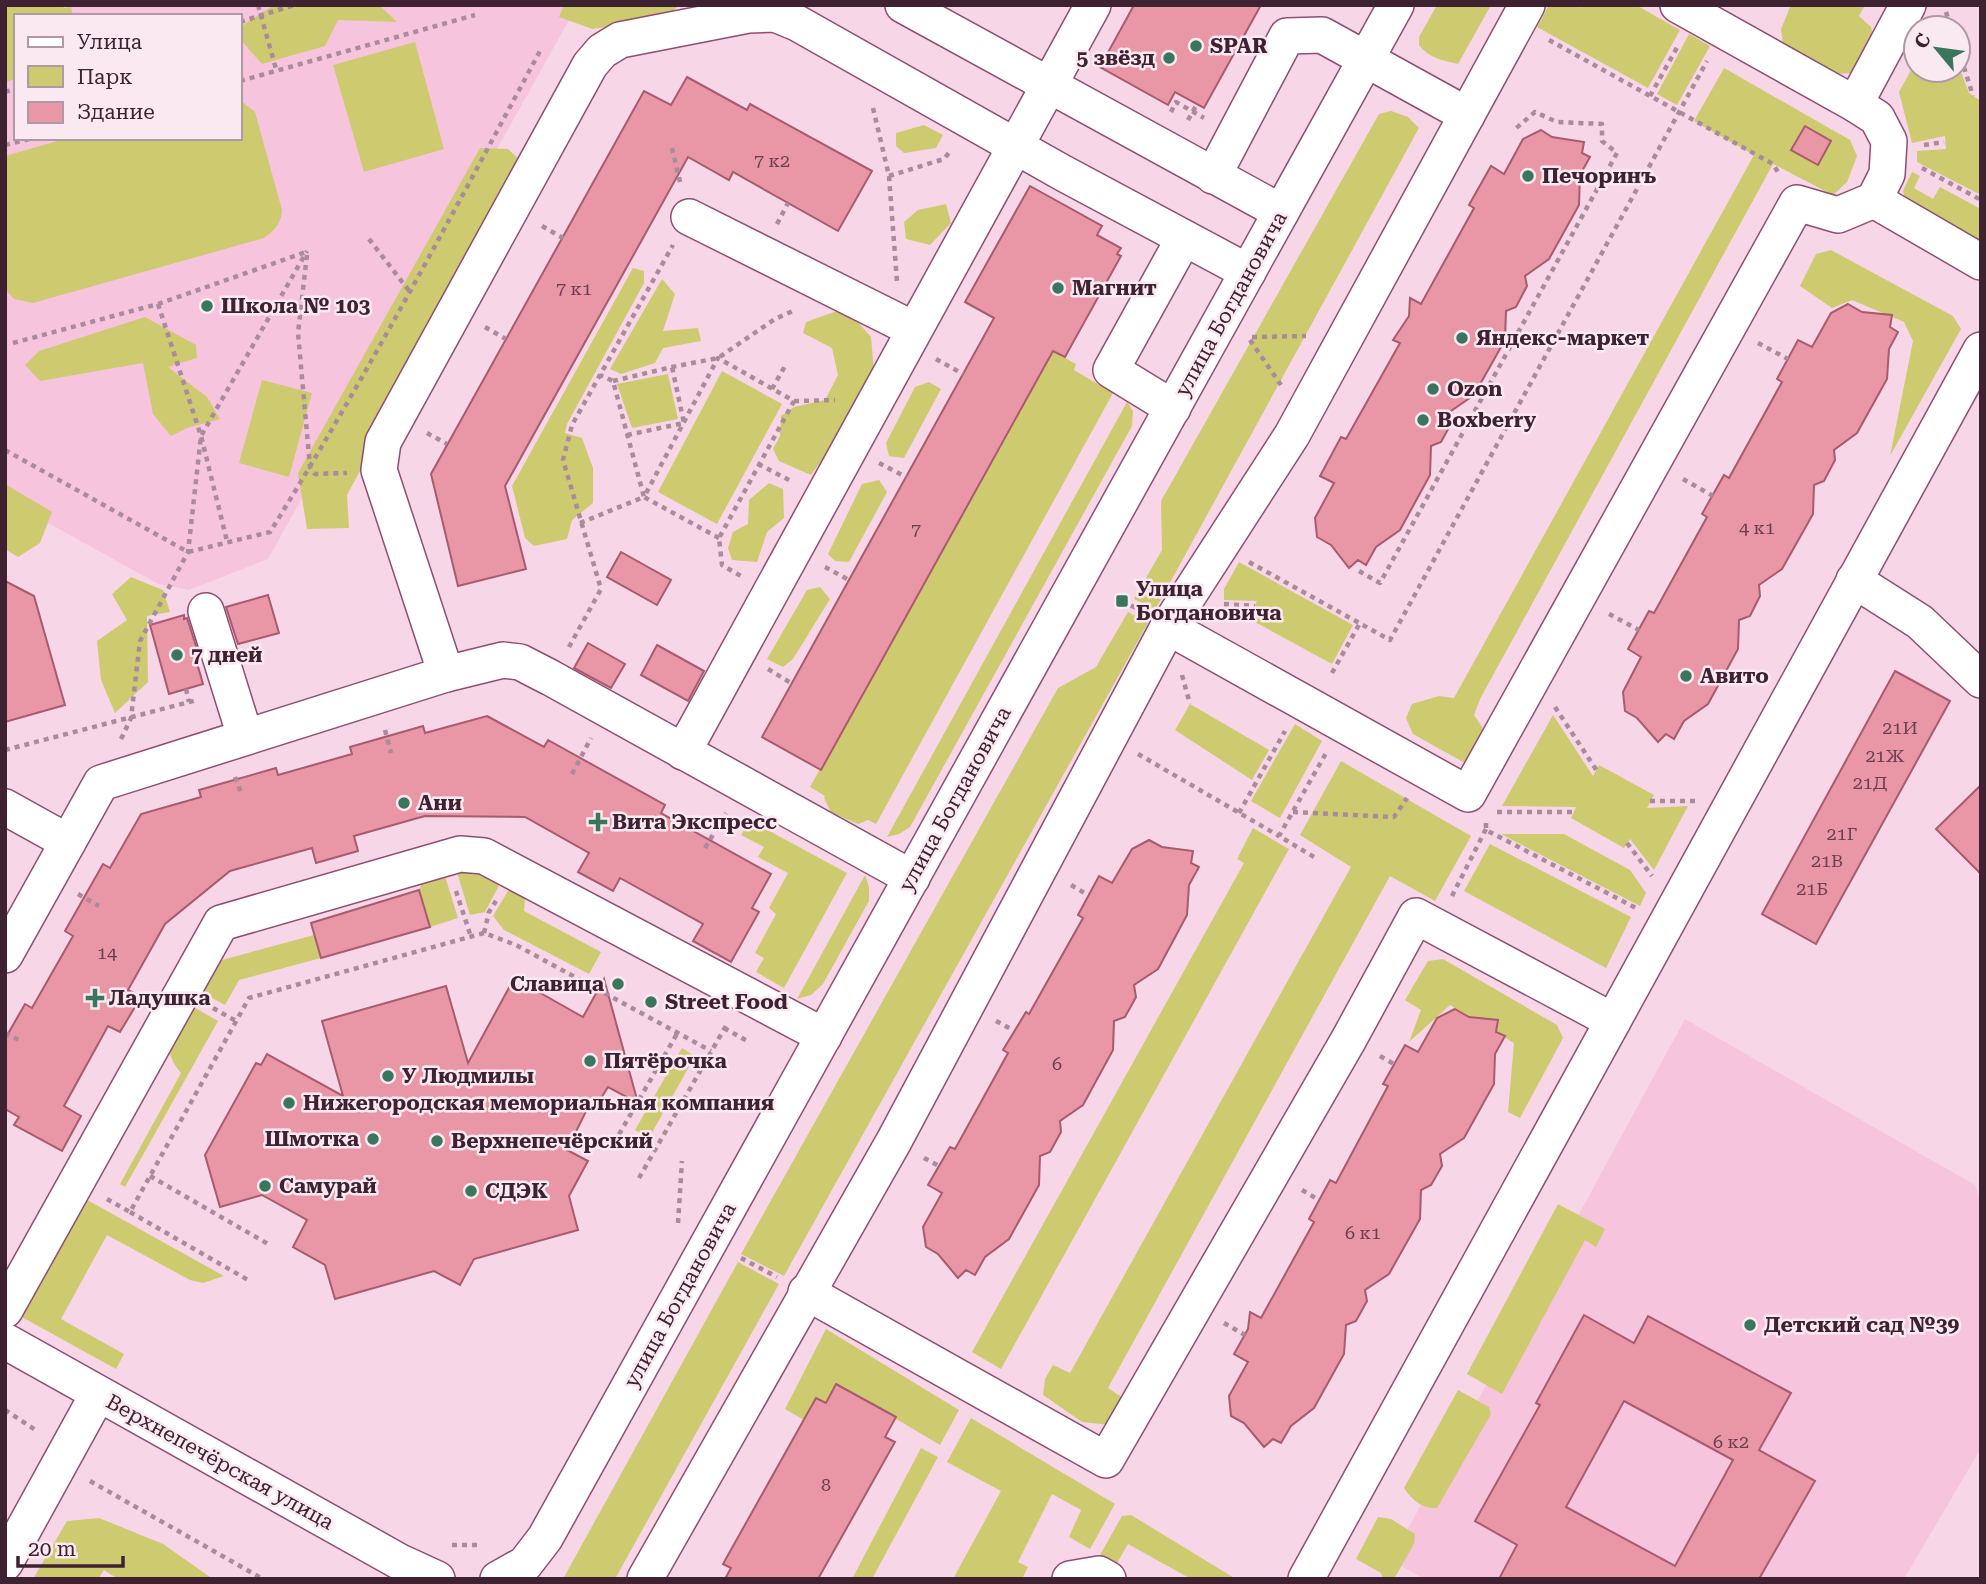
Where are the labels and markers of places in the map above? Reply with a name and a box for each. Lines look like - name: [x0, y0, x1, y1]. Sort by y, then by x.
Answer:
- place label: SPAR: [1210, 34, 1268, 58]
- marker: SPAR: [1188, 38, 1204, 54]
- place label: 5 звёзд: [1076, 46, 1156, 70]
- marker: 5 звёзд: [1161, 50, 1177, 66]
- place label: Печоринъ: [1542, 164, 1656, 188]
- marker: Печоринъ: [1520, 168, 1536, 184]
- place label: Магнит: [1072, 276, 1157, 300]
- marker: Магнит: [1050, 280, 1066, 296]
- place label: Школа № 103: [221, 294, 371, 318]
- marker: Школа № 103: [199, 298, 215, 314]
- place label: Яндекс-маркет: [1476, 326, 1650, 350]
- marker: Яндекс-маркет: [1454, 330, 1470, 346]
- place label: Ozon: [1447, 377, 1502, 401]
- marker: Ozon: [1425, 381, 1441, 397]
- place label: Boxberry: [1437, 408, 1536, 432]
- marker: Boxberry: [1415, 412, 1431, 428]
- place label: Улица Богдановича: [1136, 577, 1282, 625]
- marker: Улица Богдановича: [1114, 593, 1130, 609]
- place label: 7 дней: [191, 643, 262, 667]
- marker: 7 дней: [169, 647, 185, 663]
- place label: Авито: [1700, 664, 1769, 688]
- marker: Авито: [1678, 668, 1694, 684]
- place label: Ани: [418, 791, 462, 815]
- marker: Ани: [396, 795, 412, 811]
- place label: Вита Экспресс: [612, 810, 777, 834]
- marker: Вита Экспресс: [590, 814, 606, 830]
- place label: Славица: [510, 972, 605, 996]
- marker: Славица: [610, 976, 626, 992]
- place label: Ладушка: [109, 986, 211, 1010]
- marker: Ладушка: [87, 990, 103, 1006]
- place label: Street Food: [665, 990, 788, 1014]
- marker: Street Food: [643, 994, 659, 1010]
- place label: Пятёрочка: [604, 1049, 727, 1073]
- marker: Пятёрочка: [582, 1053, 598, 1069]
- place label: У Людмилы: [402, 1064, 534, 1088]
- marker: У Людмилы: [380, 1068, 396, 1084]
- place label: Нижегородская мемориальная компания: [303, 1091, 774, 1115]
- marker: Нижегородская мемориальная компания: [281, 1095, 297, 1111]
- place label: Шмотка: [265, 1127, 360, 1151]
- place label: Верхнепечёрский: [451, 1129, 653, 1153]
- marker: Шмотка: [365, 1131, 381, 1147]
- marker: Верхнепечёрский: [429, 1133, 445, 1149]
- place label: Самурай: [279, 1174, 377, 1198]
- marker: Самурай: [257, 1178, 273, 1194]
- place label: СДЭК: [485, 1179, 548, 1203]
- marker: СДЭК: [463, 1183, 479, 1199]
- place label: Детский сад №39: [1764, 1313, 1959, 1337]
- marker: Детский сад №39: [1742, 1317, 1758, 1333]

